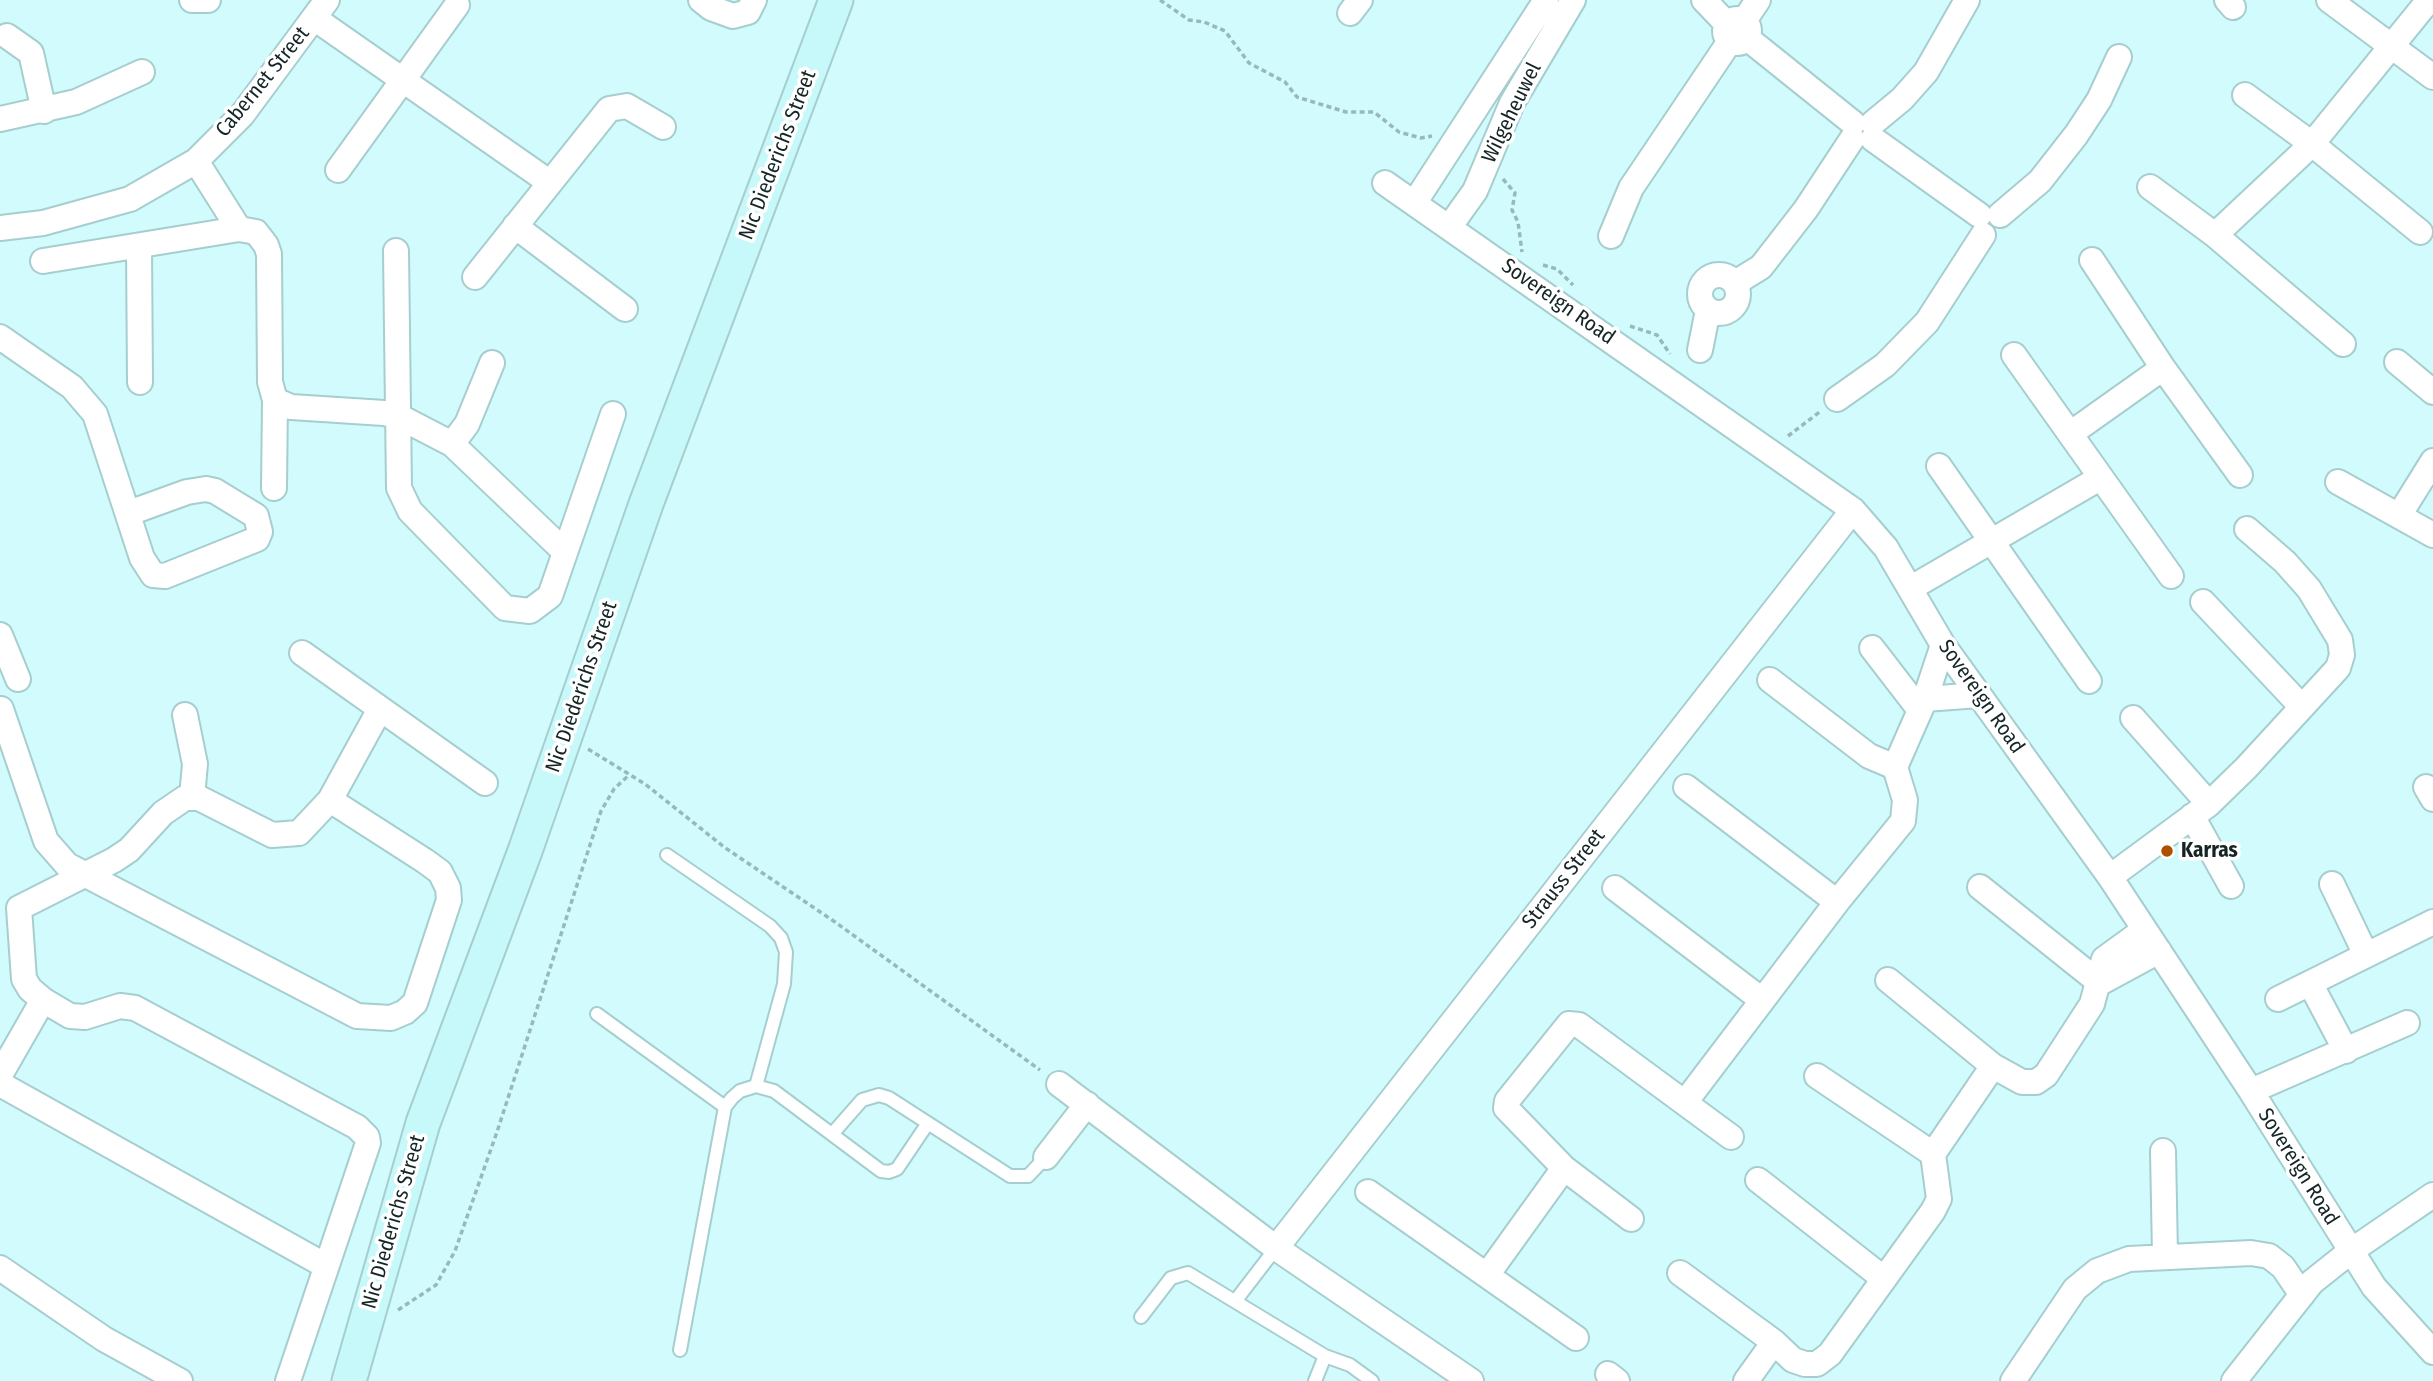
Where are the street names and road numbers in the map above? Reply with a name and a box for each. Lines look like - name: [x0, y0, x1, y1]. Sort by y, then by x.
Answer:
- street label: Cabernet Street: [211, 22, 315, 142]
- street label: Wilgeheuwel: [1477, 59, 1547, 167]
- street label: Nic Diederichs Street: [734, 67, 822, 243]
- street label: Sovereign Road: [1496, 254, 1620, 350]
- street label: Nic Diederichs Street: [541, 598, 623, 776]
- street label: Sovereign Road: [1933, 635, 2029, 759]
- street label: Strauss Street: [1517, 824, 1611, 934]
- street label: Sovereign Road: [2252, 1104, 2344, 1230]
- street label: Nic Diederichs Street: [357, 1132, 431, 1312]

